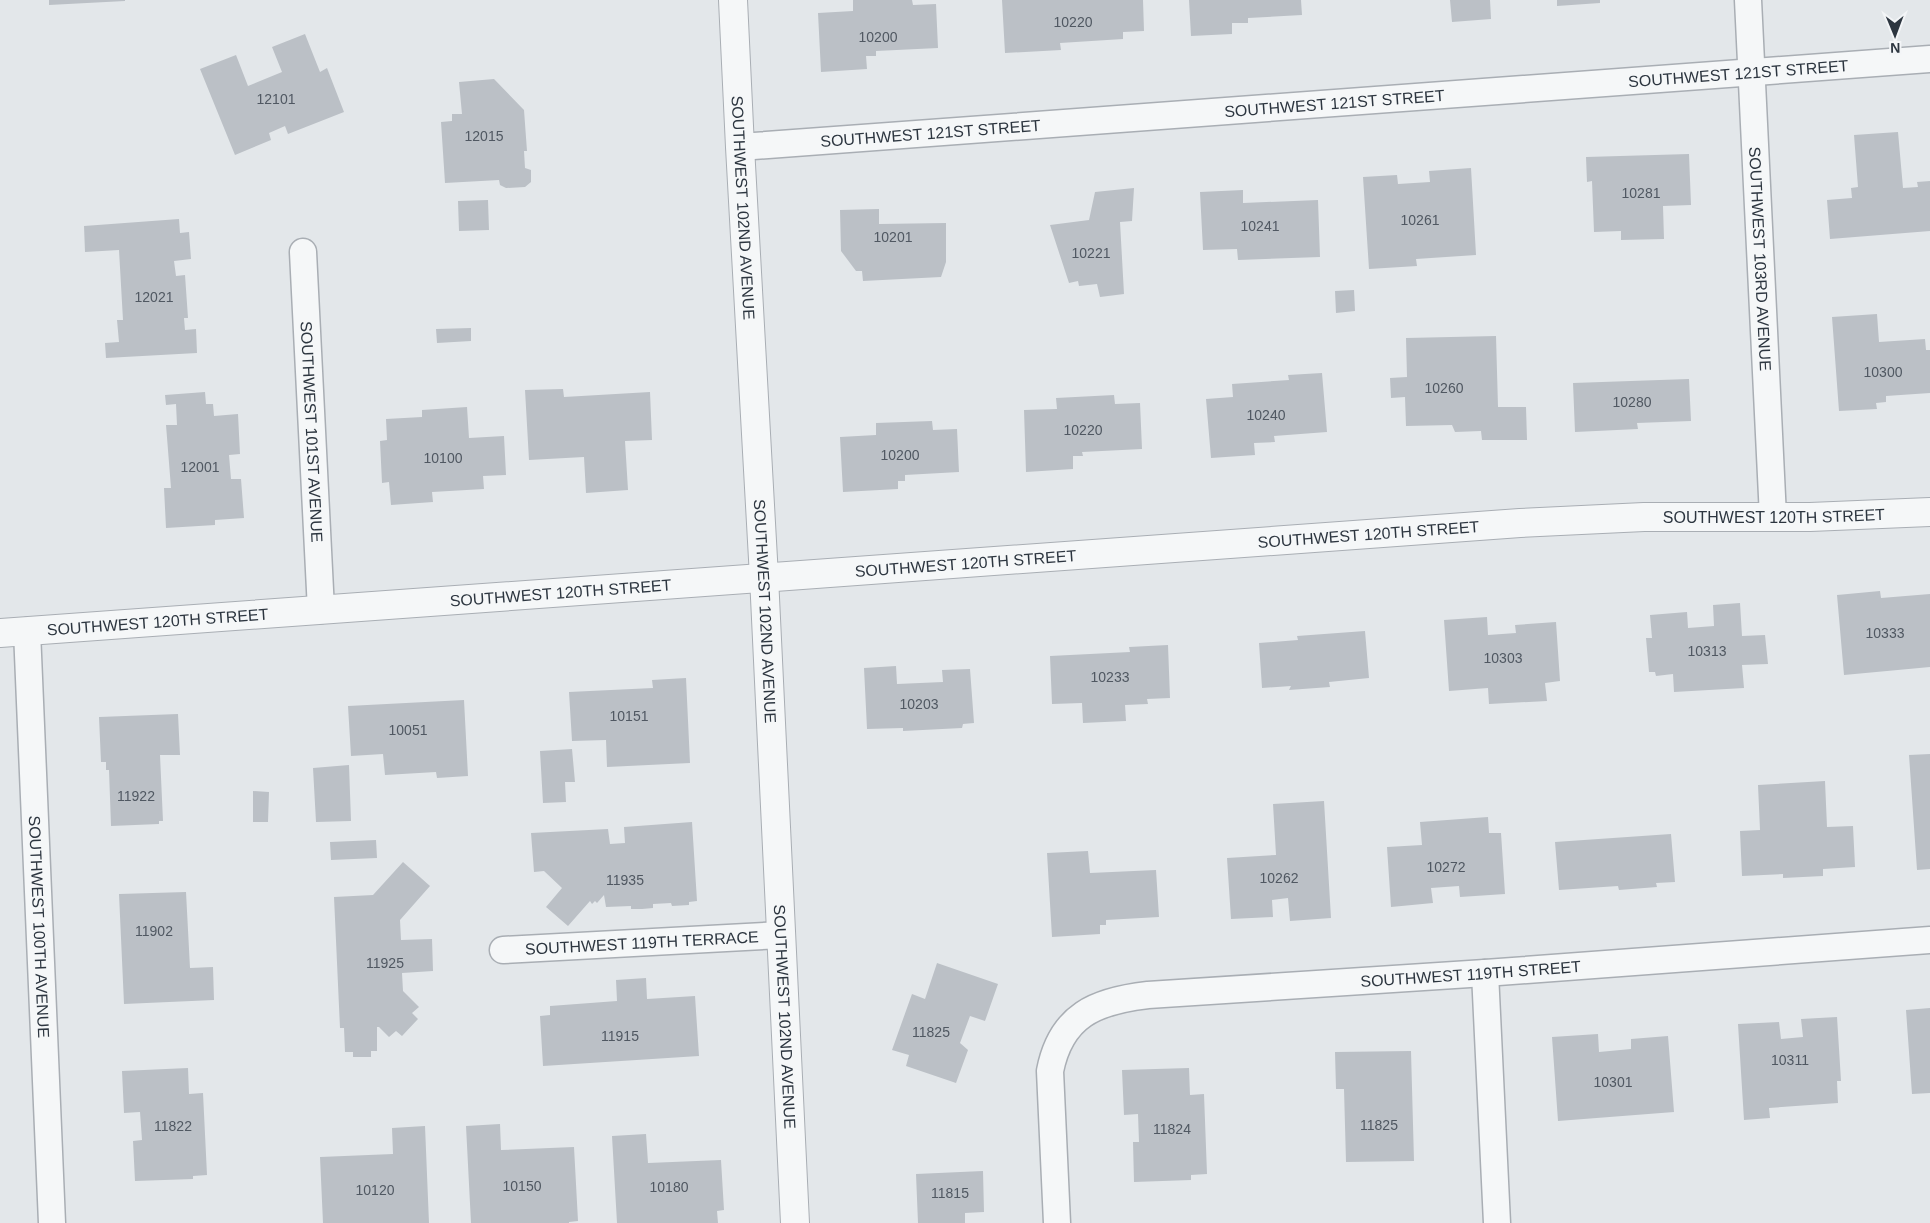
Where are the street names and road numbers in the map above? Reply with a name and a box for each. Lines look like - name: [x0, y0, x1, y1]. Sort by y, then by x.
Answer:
- street label: SOUTHWEST 121ST STREET: [1628, 57, 1849, 90]
- street label: SOUTHWEST 121ST STREET: [1224, 86, 1445, 120]
- street label: SOUTHWEST 102ND AVENUE: [729, 95, 758, 320]
- street label: SOUTHWEST 121ST STREET: [820, 116, 1041, 150]
- street label: SOUTHWEST 103RD AVENUE: [1747, 146, 1774, 371]
- street label: SOUTHWEST 101ST AVENUE: [298, 321, 326, 543]
- street label: SOUTHWEST 102ND AVENUE: [751, 499, 780, 724]
- street label: SOUTHWEST 120TH STREET: [1663, 505, 1885, 526]
- street label: SOUTHWEST 120TH STREET: [1257, 517, 1480, 550]
- street label: SOUTHWEST 120TH STREET: [854, 547, 1077, 580]
- street label: SOUTHWEST 120TH STREET: [449, 576, 672, 609]
- street label: SOUTHWEST 120TH STREET: [46, 605, 269, 638]
- street label: SOUTHWEST 100TH AVENUE: [26, 815, 53, 1038]
- street label: SOUTHWEST 102ND AVENUE: [771, 904, 799, 1129]
- street label: SOUTHWEST 119TH TERRACE: [525, 928, 759, 957]
- street label: SOUTHWEST 119TH STREET: [1360, 957, 1582, 990]

